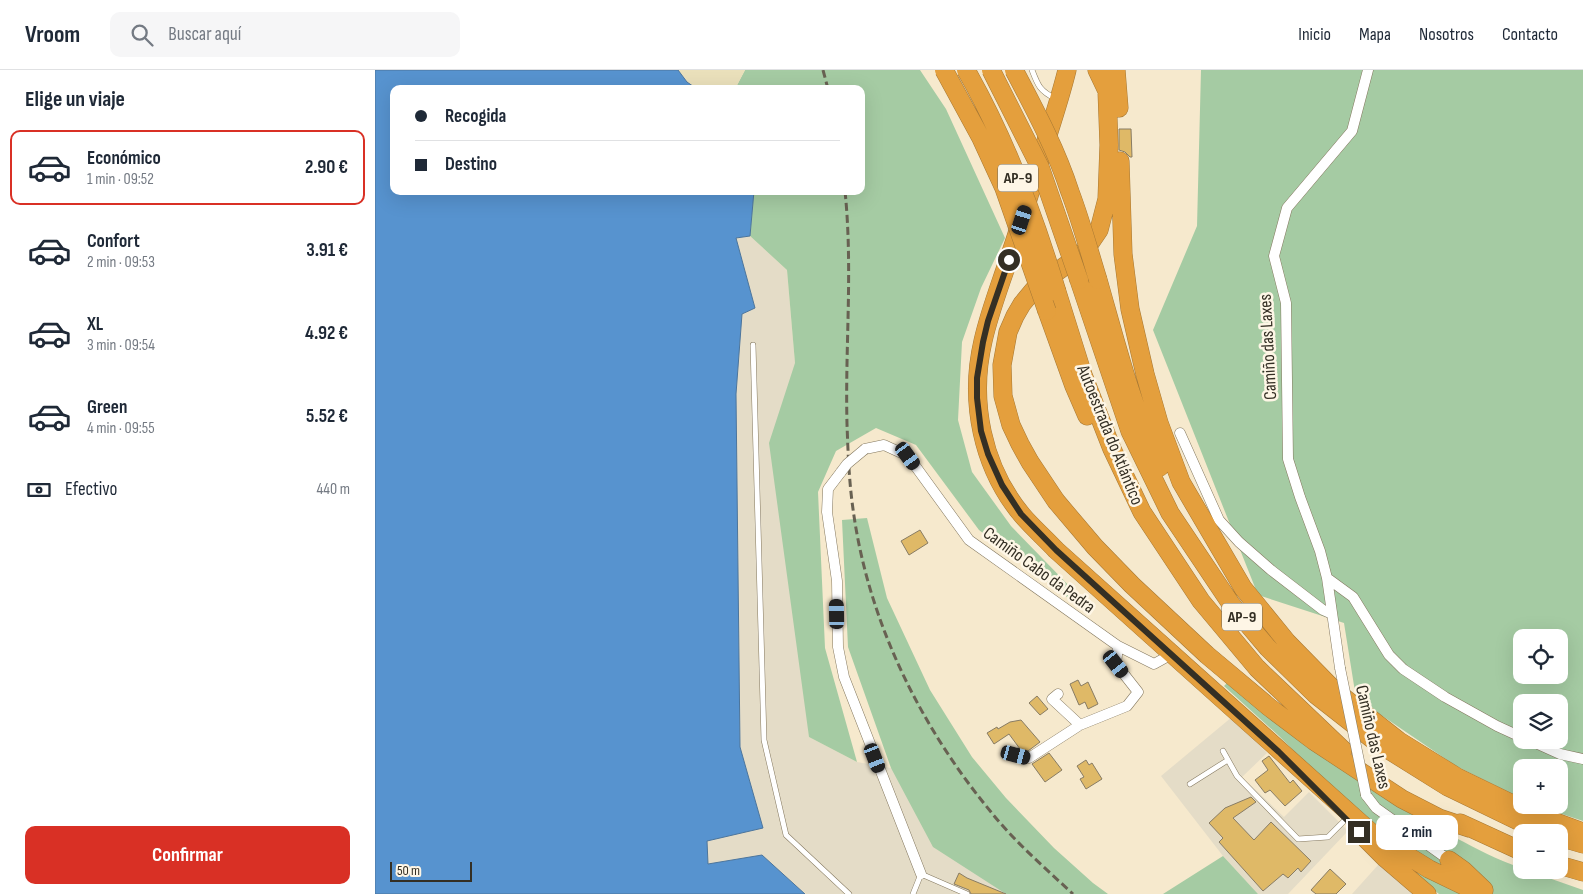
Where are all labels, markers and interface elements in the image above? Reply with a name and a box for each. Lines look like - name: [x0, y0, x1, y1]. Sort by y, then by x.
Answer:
- search box: [110, 12, 460, 57]
- text: Vroom: [25, 20, 80, 49]
- icon: search: [128, 21, 156, 49]
- text: Buscar aquí: [168, 23, 241, 46]
- text: Inicio: [1298, 24, 1331, 45]
- text: Mapa: [1359, 24, 1391, 45]
- text: Nosotros: [1419, 24, 1474, 45]
- text: Contacto: [1502, 24, 1558, 45]
- text: Elige un viaje: [25, 86, 125, 113]
- text: Recogida: [445, 105, 506, 128]
- icon: car: [27, 145, 72, 190]
- text: Económico: [87, 147, 161, 170]
- text: Destino: [445, 153, 497, 176]
- text: 2.90 €: [305, 156, 348, 179]
- road number: AP-9: [998, 165, 1038, 192]
- text: 1 min · 09:52: [87, 170, 154, 189]
- car: [1010, 203, 1033, 237]
- icon: car: [27, 228, 72, 273]
- text: Confort: [87, 230, 140, 253]
- text: 3.91 €: [306, 239, 348, 262]
- route start: [998, 249, 1020, 271]
- text: 2 min · 09:53: [87, 253, 155, 272]
- street label: Camiño das Laxes: [1255, 294, 1281, 400]
- icon: car: [27, 311, 72, 356]
- text: XL: [87, 313, 103, 336]
- text: 4.92 €: [305, 322, 348, 345]
- text: 3 min · 09:54: [87, 336, 155, 355]
- street label: Autoestrada do Atlántico: [1072, 361, 1148, 508]
- icon: car: [27, 394, 72, 439]
- text: Green: [87, 396, 127, 419]
- text: 5.52 €: [306, 405, 348, 428]
- text: 4 min · 09:55: [87, 419, 155, 438]
- car: [893, 439, 922, 473]
- icon: cash: [25, 476, 53, 504]
- text: Efectivo: [65, 478, 117, 501]
- text: 440 m: [317, 480, 350, 499]
- street label: Camiño Cabo da Pedra: [979, 522, 1099, 618]
- car: [829, 599, 844, 629]
- road number: AP-9: [1222, 604, 1262, 630]
- map controls: [1513, 629, 1568, 879]
- button: locate: [1513, 629, 1568, 684]
- car: [1100, 648, 1131, 680]
- street label: Camiño das Laxes: [1351, 683, 1395, 791]
- button: layers: [1513, 694, 1568, 749]
- car: [862, 741, 887, 775]
- car: [999, 744, 1032, 766]
- button: +: [1513, 759, 1568, 814]
- callout: 2 min: [1377, 814, 1459, 850]
- route end: [1348, 821, 1370, 843]
- text: 2 min: [1402, 823, 1432, 842]
- button: −: [1513, 824, 1568, 879]
- button: Confirmar: [25, 826, 350, 884]
- scale bar: [390, 859, 473, 882]
- text: 50 m: [397, 862, 420, 879]

